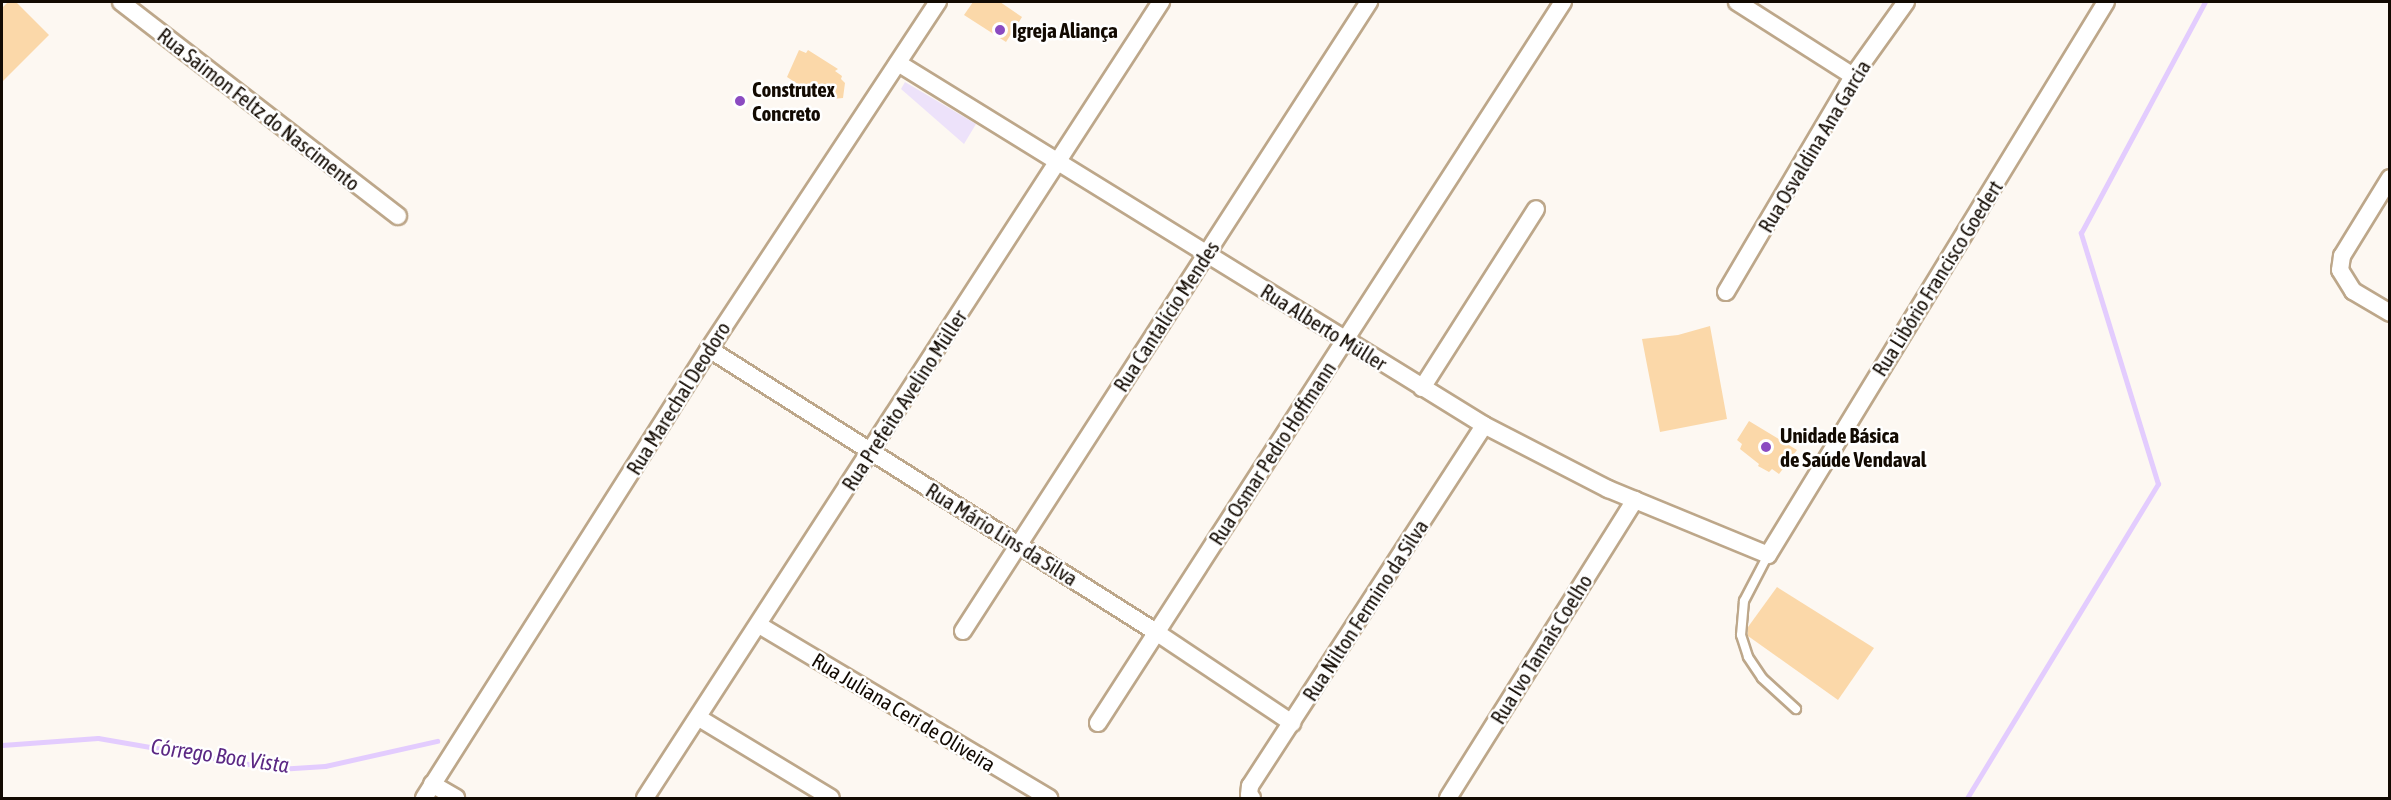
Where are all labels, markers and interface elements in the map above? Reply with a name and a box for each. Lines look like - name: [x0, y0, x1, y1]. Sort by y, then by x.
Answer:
- place label: Igreja Aliança: [1012, 17, 1118, 43]
- street label: Rua Saimon Feltz do Nascimento: [153, 22, 365, 196]
- marker: Igreja Aliança: [993, 23, 1007, 37]
- street label: Rua Osvaldina Ana Garcia: [1753, 55, 1875, 237]
- place label: Construtex Concreto: [752, 76, 835, 126]
- marker: Construtex Concreto: [733, 94, 747, 108]
- street label: Rua Libório Francisco Goedert: [1866, 175, 2008, 381]
- street label: Rua Cantalício Mendes: [1108, 236, 1224, 396]
- street label: Rua Alberto Müller: [1256, 278, 1392, 376]
- street label: Rua Prefeito Avelino Müller: [836, 305, 972, 495]
- street label: Rua Marechal Deodoro: [621, 317, 735, 479]
- street label: Rua Osmar Pedro Hoffmann: [1203, 356, 1341, 550]
- place label: Unidade Básica de Saúde Vendaval: [1780, 422, 1926, 472]
- marker: Unidade Básica de Saúde Vendaval: [1757, 438, 1775, 456]
- street label: Rua Mário Lins da Silva: [921, 477, 1083, 591]
- street label: Rua Nilton Fermino da Silva: [1297, 515, 1433, 705]
- street label: Rua Ivo Tamais Coelho: [1485, 569, 1597, 729]
- street label: Rua Juliana Ceri de Oliveira: [808, 647, 1000, 777]
- water label: Córrego Boa Vista: [149, 733, 291, 779]

